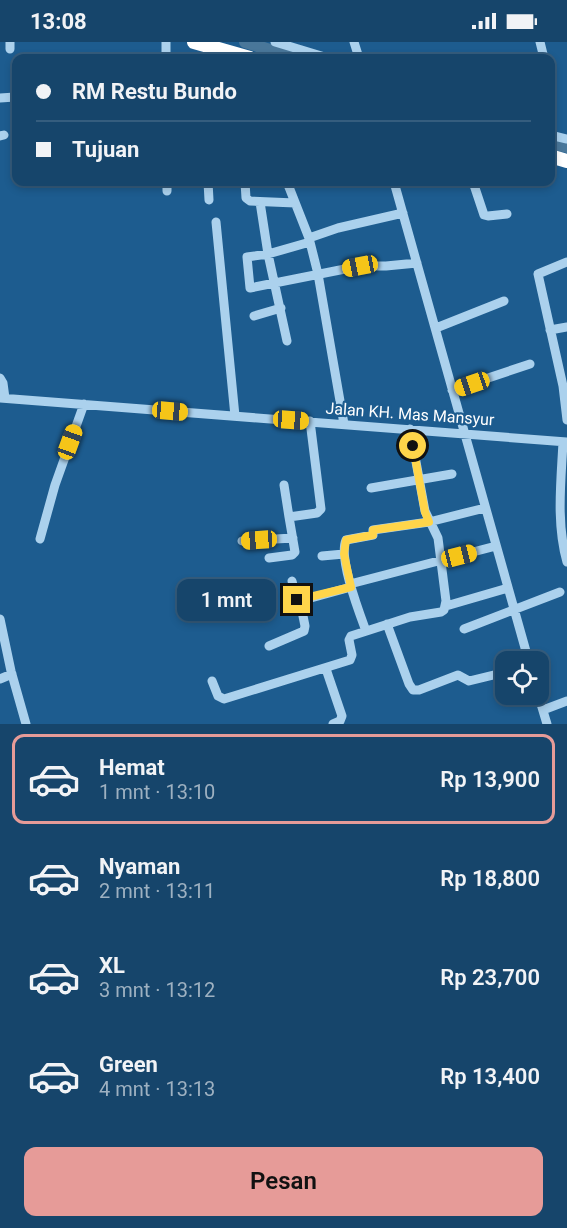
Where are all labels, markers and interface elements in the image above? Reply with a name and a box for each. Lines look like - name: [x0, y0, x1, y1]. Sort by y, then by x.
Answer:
- text: 13:08: [30, 9, 87, 34]
- text: RM Restu Bundo: [72, 79, 237, 104]
- text: Tujuan: [72, 137, 139, 162]
- car: [341, 254, 379, 278]
- car: [452, 370, 492, 398]
- street label: Jalan KH. Mas Mansyur: [325, 399, 496, 429]
- car: [151, 400, 189, 422]
- car: [272, 410, 310, 430]
- car: [55, 422, 85, 462]
- route start: [399, 432, 426, 459]
- car: [240, 530, 278, 550]
- car: [439, 543, 479, 569]
- callout: 1 mnt: [177, 579, 276, 621]
- route end: [283, 586, 310, 613]
- text: 1 mnt: [201, 588, 252, 612]
- map controls: [495, 651, 549, 705]
- button: locate: [495, 651, 549, 705]
- icon: car: [27, 752, 81, 806]
- text: Hemat: [99, 755, 165, 780]
- text: Rp 13,900: [440, 767, 540, 792]
- text: 1 mnt · 13:10: [99, 780, 215, 804]
- icon: car: [27, 851, 81, 905]
- text: Nyaman: [99, 854, 180, 879]
- text: Rp 18,800: [440, 866, 540, 891]
- text: 2 mnt · 13:11: [99, 879, 215, 903]
- icon: car: [27, 950, 81, 1004]
- text: XL: [99, 953, 125, 978]
- text: Rp 23,700: [440, 965, 540, 990]
- text: 3 mnt · 13:12: [99, 978, 215, 1002]
- icon: car: [27, 1049, 81, 1103]
- text: Green: [99, 1052, 158, 1077]
- text: Rp 13,400: [440, 1064, 540, 1089]
- text: 4 mnt · 13:13: [99, 1077, 215, 1101]
- button: Pesan: [24, 1147, 543, 1216]

